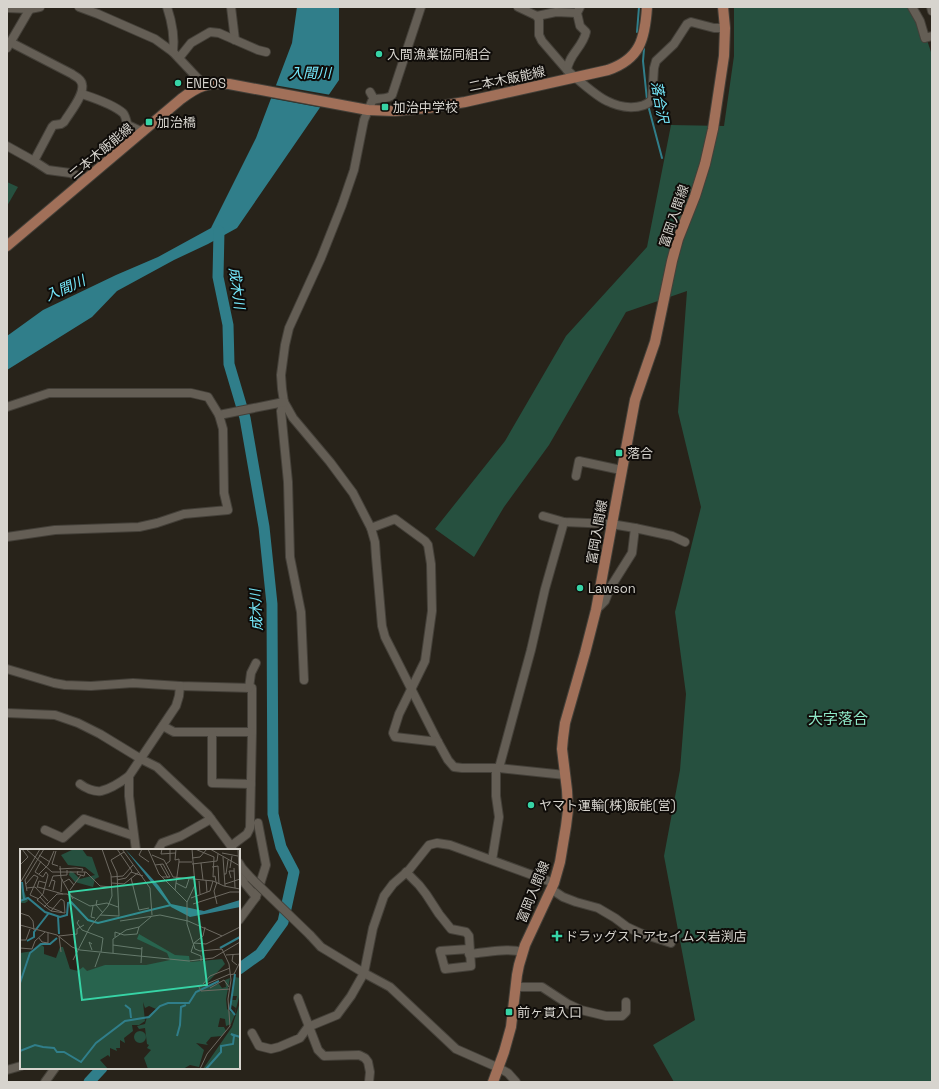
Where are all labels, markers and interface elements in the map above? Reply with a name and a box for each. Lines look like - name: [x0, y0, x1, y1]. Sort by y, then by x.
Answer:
- place label: 入間漁業協同組合: [387, 46, 491, 63]
- marker: 入間漁業協同組合: [374, 49, 384, 59]
- street label: 二本木飯能線: [467, 63, 547, 95]
- water label: 入間川: [289, 64, 333, 82]
- place label: ENEOS: [186, 75, 226, 92]
- marker: ENEOS: [173, 78, 183, 88]
- water label: 落合沢: [647, 80, 673, 126]
- place label: 加治中学校: [393, 99, 458, 116]
- marker: 加治中学校: [380, 102, 390, 112]
- place label: 加治橋: [157, 114, 196, 131]
- marker: 加治橋: [144, 117, 154, 127]
- street label: 二本木飯能線: [66, 119, 136, 183]
- street label: 富岡入間線: [655, 182, 693, 250]
- water label: 成木川: [225, 266, 249, 312]
- water label: 入間川: [42, 270, 90, 305]
- place label: 落合: [627, 445, 653, 462]
- marker: 落合: [614, 448, 624, 458]
- street label: 富岡入間線: [583, 499, 611, 565]
- place label: Lawson: [588, 580, 636, 597]
- marker: Lawson: [575, 583, 585, 593]
- water label: 成木川: [246, 587, 266, 631]
- district label: 大字落合: [808, 709, 868, 728]
- place label: ヤマト運輸(株)飯能(営): [539, 797, 676, 814]
- marker: ヤマト運輸(株)飯能(営): [526, 800, 536, 810]
- inset map: [20, 849, 240, 1069]
- street label: 富岡入間線: [513, 859, 553, 925]
- place label: ドラッグストアセイムス岩渕店: [565, 928, 746, 945]
- marker: ドラッグストアセイムス岩渕店: [552, 931, 562, 941]
- place label: 前ヶ貫入口: [517, 1004, 582, 1021]
- marker: 前ヶ貫入口: [504, 1007, 514, 1017]

